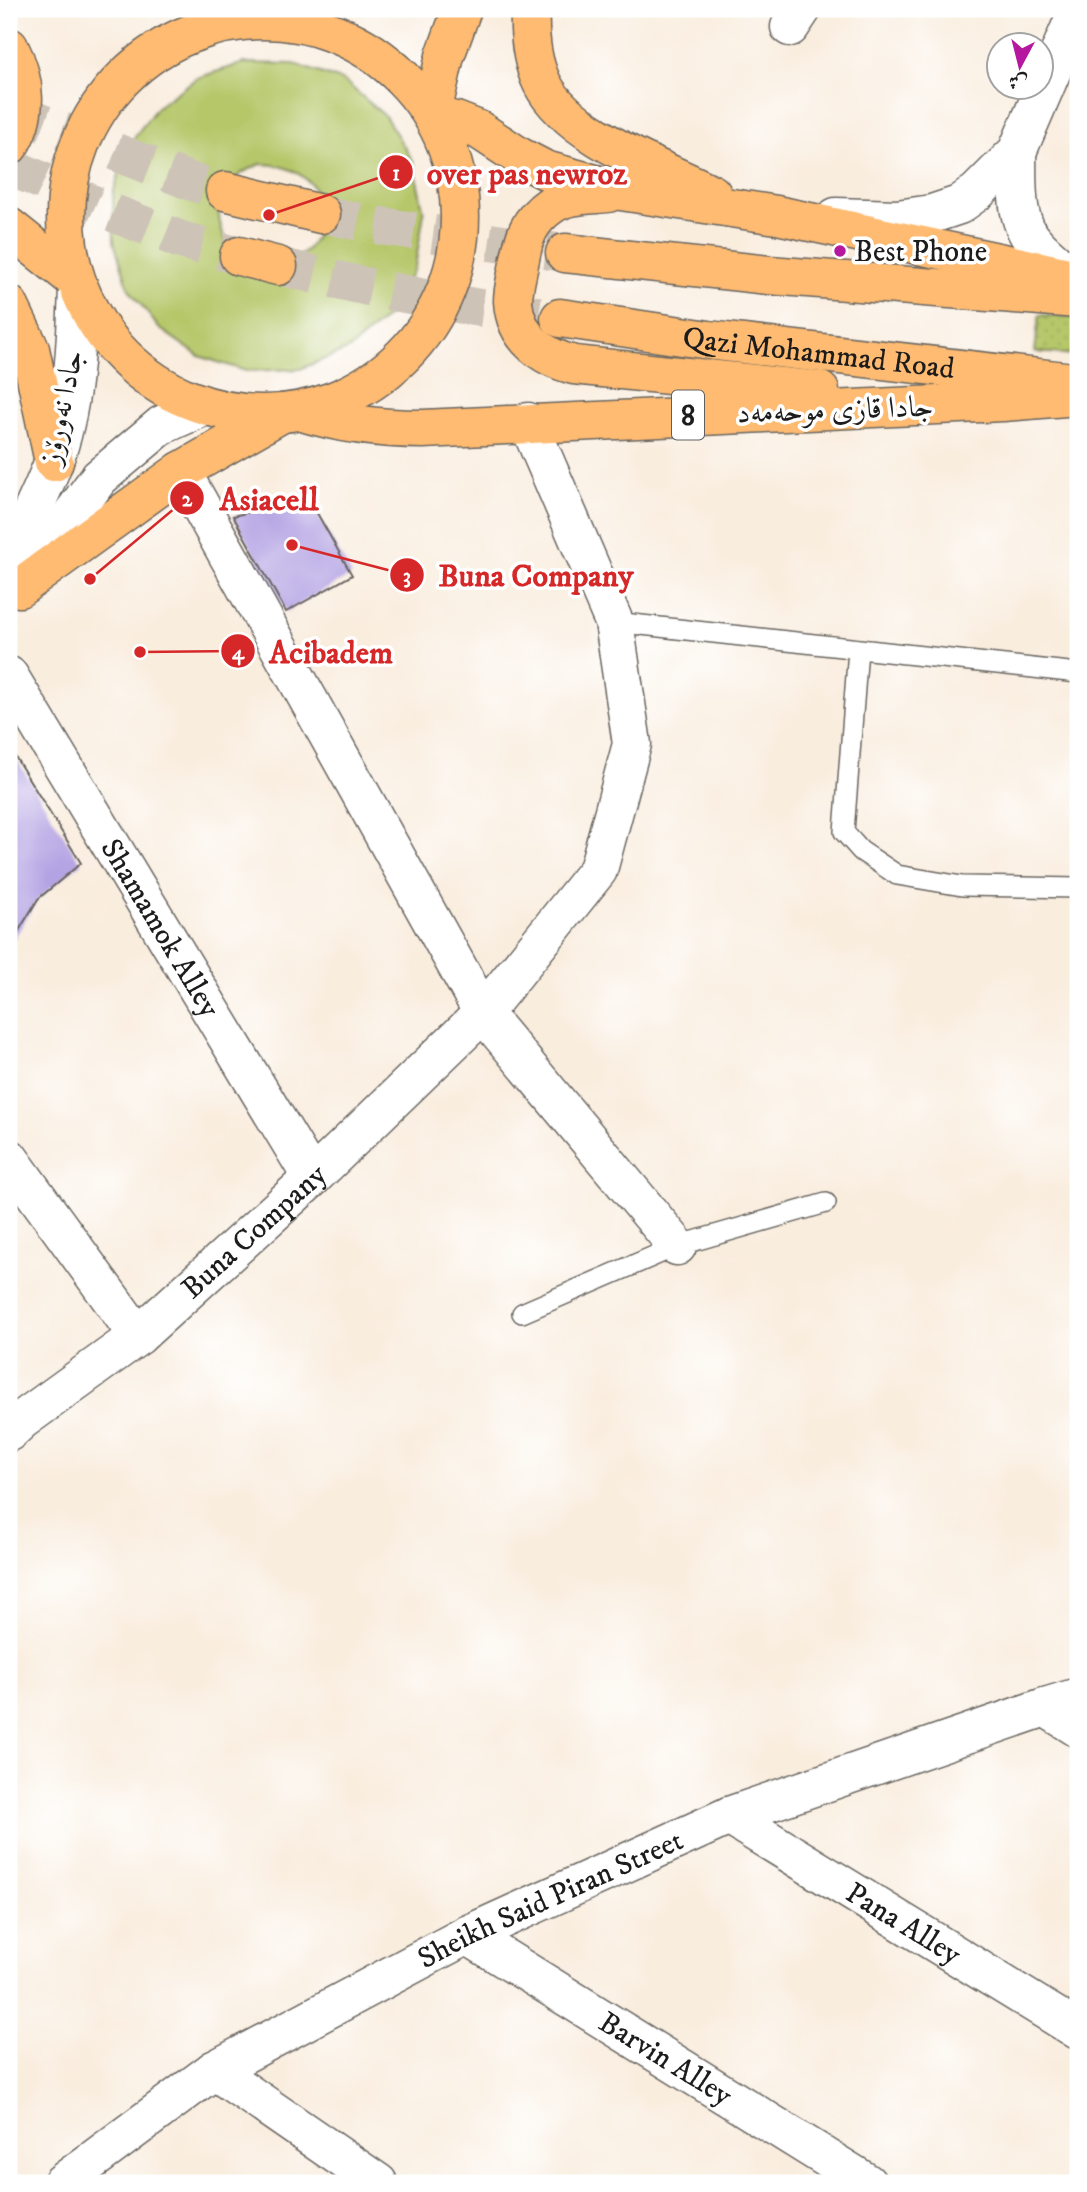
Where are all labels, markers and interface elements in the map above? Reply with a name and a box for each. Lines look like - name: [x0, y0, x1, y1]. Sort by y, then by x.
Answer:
- north arrow: [986, 32, 1056, 102]
- text: ش: [1007, 69, 1029, 94]
- callout: over pas newroz: [378, 146, 642, 199]
- text: over pas newroz: [427, 155, 627, 195]
- text: 1: [392, 161, 400, 187]
- place label: Best Phone: [854, 234, 987, 271]
- marker: Best Phone: [832, 243, 848, 259]
- street label: Qazi Mohammad Road: [680, 319, 957, 388]
- street label: جادا نەورۆز: [32, 346, 93, 471]
- street label: جادا قازی موحەمەد: [736, 389, 934, 432]
- road number: 8: [672, 390, 704, 440]
- callout: Asiacell: [170, 472, 332, 525]
- text: Asiacell: [218, 481, 319, 521]
- text: 2: [182, 487, 193, 513]
- callout: Buna Company: [389, 549, 647, 602]
- text: Buna Company: [438, 557, 634, 597]
- text: 3: [403, 564, 411, 590]
- callout: Acibadem: [220, 625, 408, 678]
- text: Acibadem: [268, 634, 393, 674]
- text: 4: [232, 640, 245, 666]
- street label: Shamamok Alley: [92, 833, 228, 1025]
- street label: Buna Company: [174, 1157, 335, 1307]
- street label: Sheikh Said Piran Street: [412, 1822, 689, 1978]
- street label: Pana Alley: [838, 1875, 968, 1974]
- street label: Barvin Alley: [592, 2004, 739, 2115]

